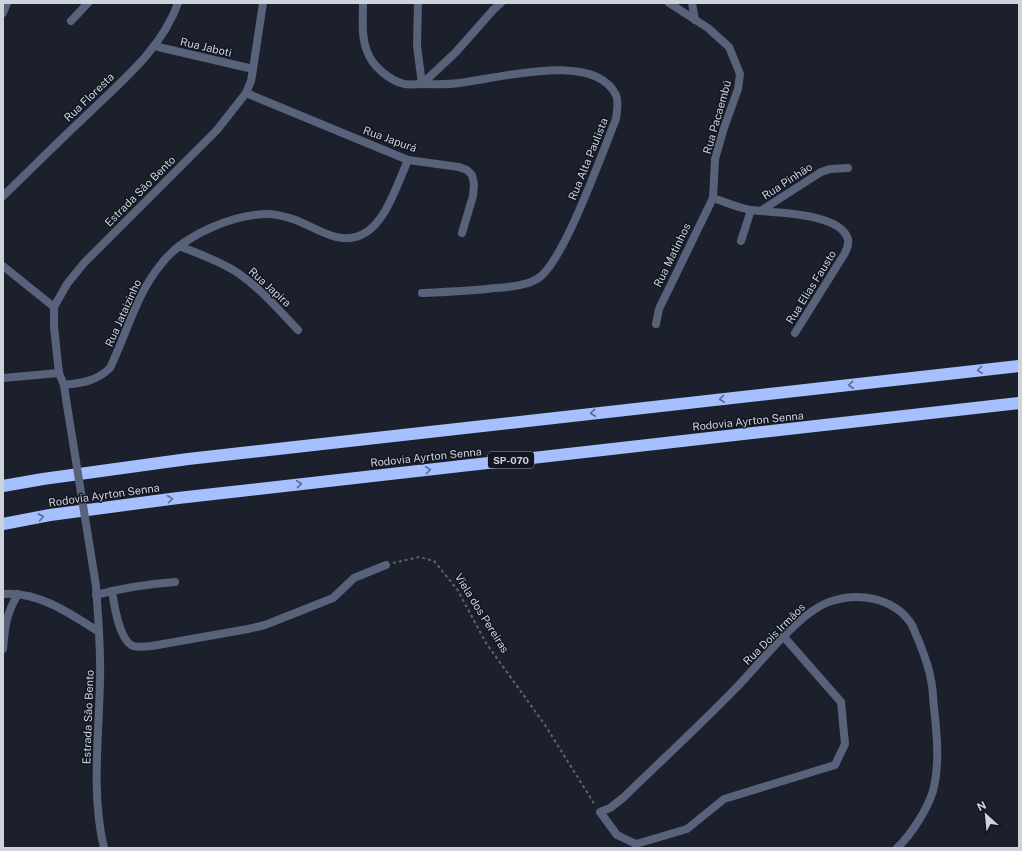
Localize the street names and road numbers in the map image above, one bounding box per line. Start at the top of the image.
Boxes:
street label: Rua Jaboti [179,35,233,59]
street label: Rua Floresta [62,70,116,124]
street label: Rua Pacaembú [701,79,733,155]
street label: Rua Alta Paulista [566,116,610,202]
street label: Rua Japurá [362,124,418,154]
street label: Estrada São Bento [102,153,178,229]
street label: Rua Pinhão [760,160,814,202]
street label: Rua Matinhos [651,221,693,289]
street label: Rua Elias Fausto [784,248,838,326]
street label: Rua Japira [247,265,293,309]
street label: Rua Jataizinho [103,277,143,349]
street label: Rodovia Ayrton Senna [692,409,804,433]
street label: Rodovia Ayrton Senna [370,445,482,469]
road number: SP-070 [488,452,534,468]
street label: Rodovia Ayrton Senna [48,481,160,509]
street label: Viela dos Pereiras [453,571,511,655]
street label: Rua Dois Irmãos [741,600,808,667]
street label: Estrada São Bento [80,670,96,764]

